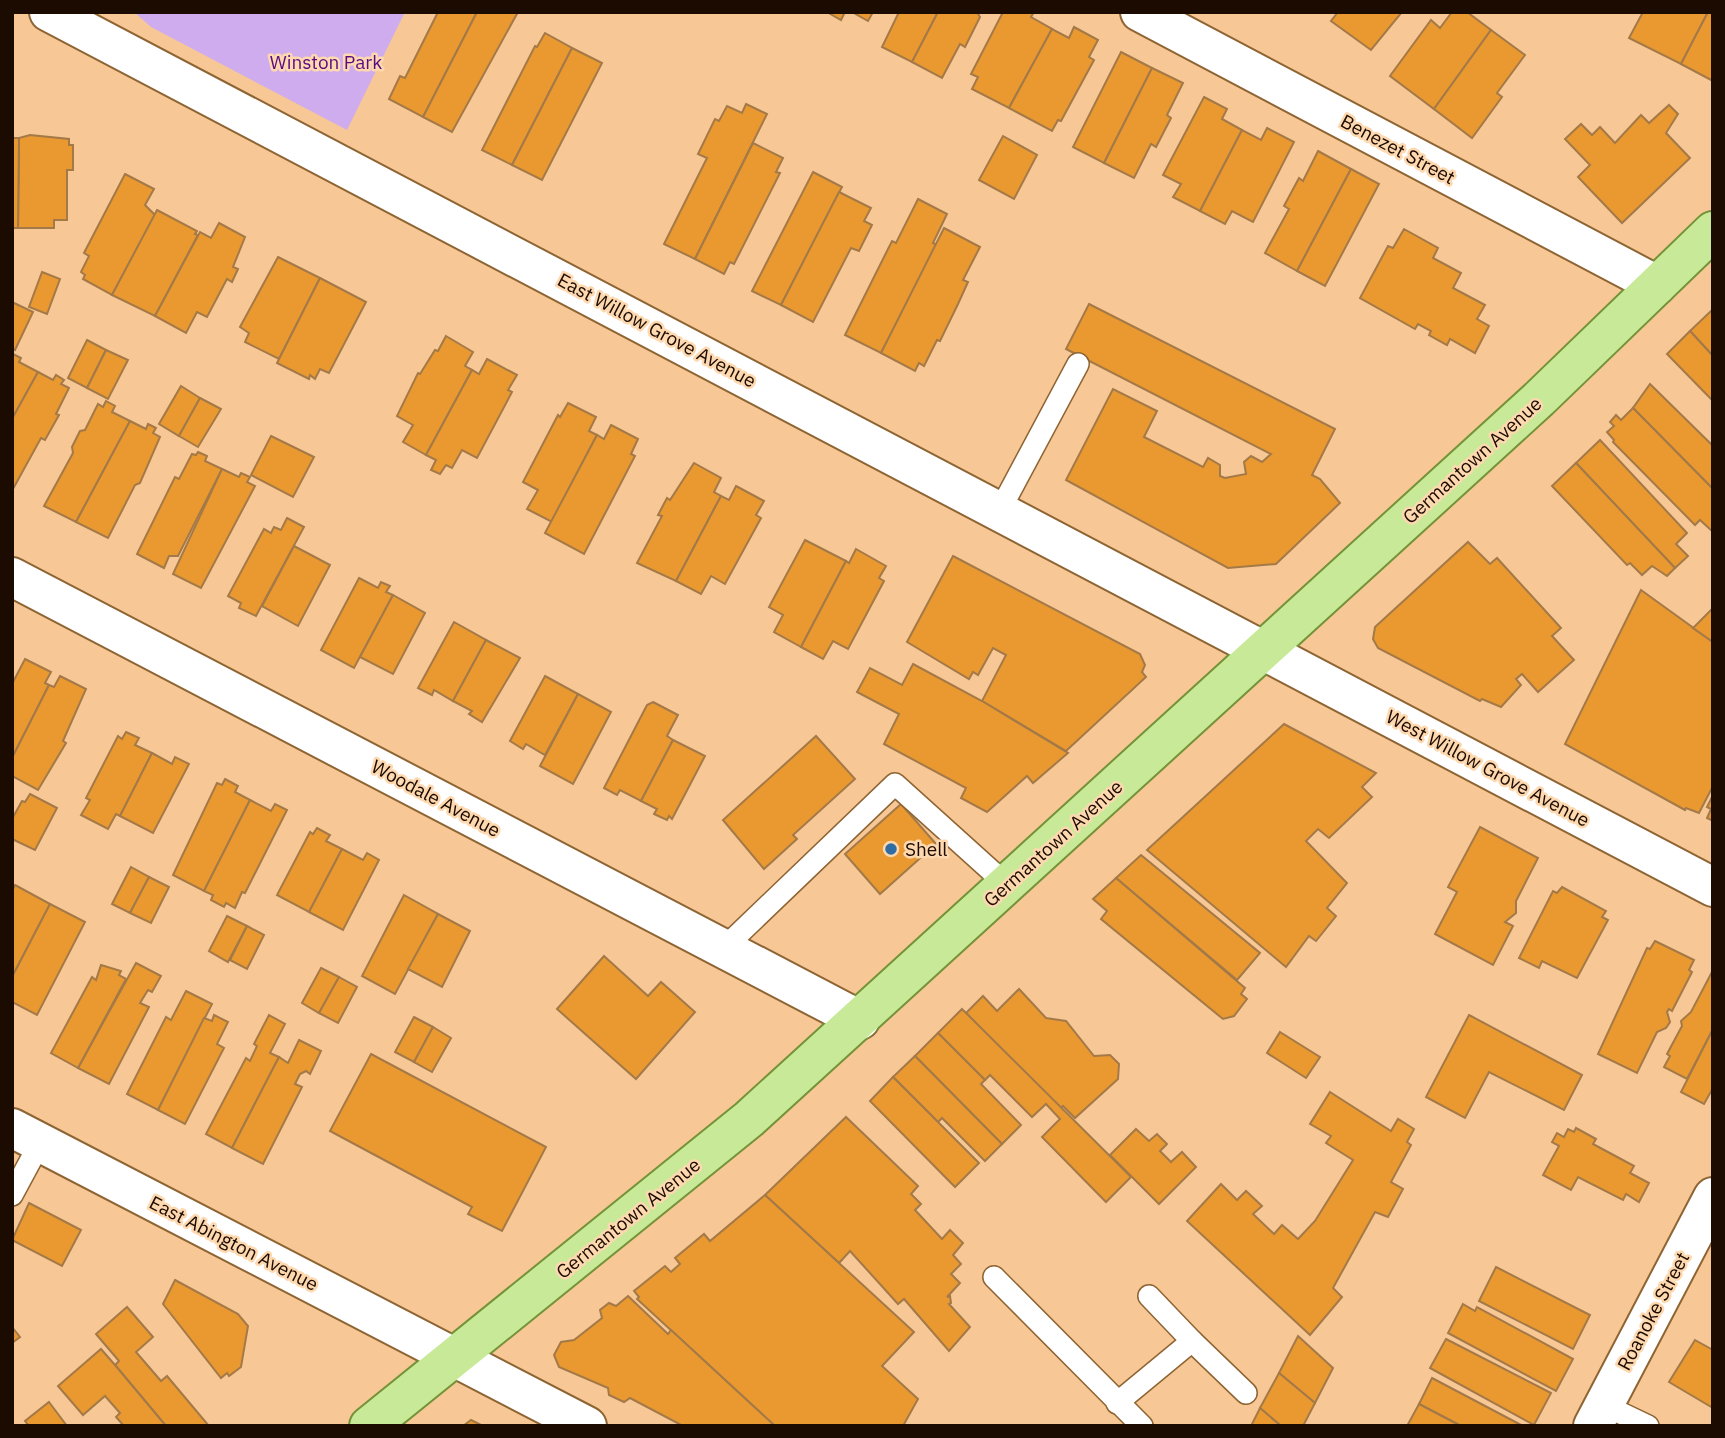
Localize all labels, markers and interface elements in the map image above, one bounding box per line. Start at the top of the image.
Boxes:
park label: Winston Park [270,50,382,74]
street label: Benezet Street [1337,109,1459,189]
street label: East Willow Grove Avenue [554,267,760,393]
street label: Germantown Avenue [1398,391,1546,529]
street label: West Willow Grove Avenue [1382,704,1594,832]
street label: Woodale Avenue [367,754,505,842]
street label: Germantown Avenue [979,774,1127,912]
place label: Shell [905,837,948,861]
marker: Shell [883,841,899,857]
street label: Germantown Avenue [551,1152,705,1284]
street label: East Abington Avenue [146,1190,322,1296]
street label: Roanoke Street [1612,1248,1694,1374]

